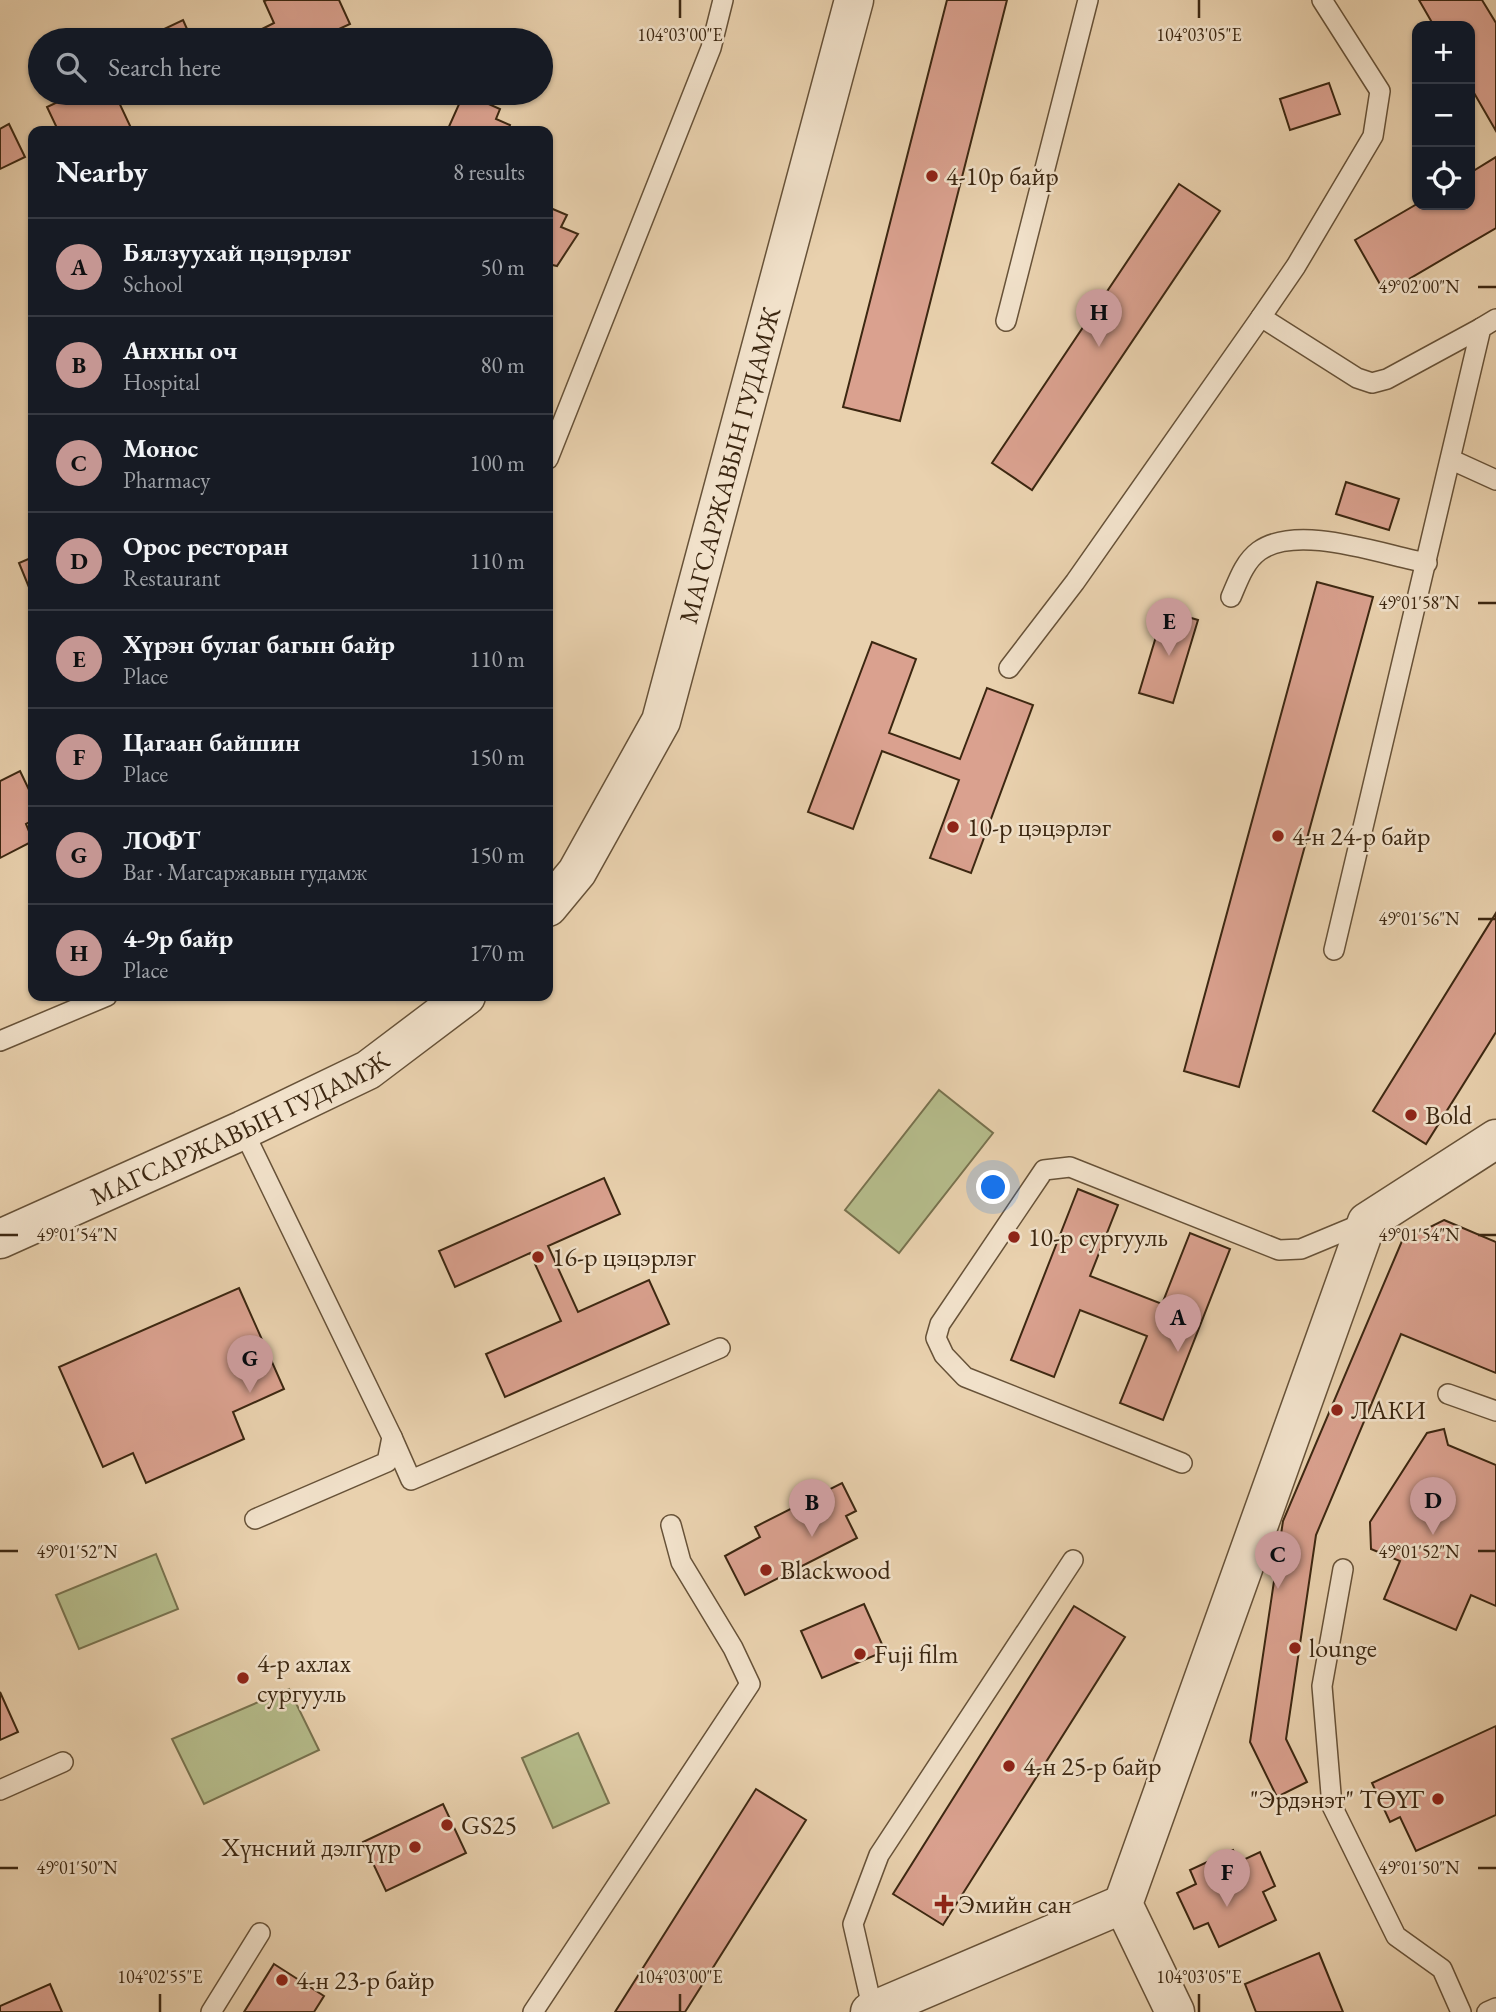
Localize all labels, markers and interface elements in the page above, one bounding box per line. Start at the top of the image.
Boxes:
map controls [1412,21,1475,210]
button: + [1412,21,1475,84]
text: 104°03'00"E [637,23,723,46]
text: 104°03'05"E [1156,23,1242,46]
search box [28,28,553,105]
icon: search [52,48,90,86]
text: Search here [108,50,221,84]
button: − [1412,84,1475,147]
button: locate [1412,147,1475,210]
text: Nearby [56,152,148,191]
text: 8 results [453,157,525,187]
place label: 4-10р байр [946,159,1059,193]
marker: 4-10р байр [924,168,940,184]
text: Бялзуухай цэцэрлэг [123,235,351,269]
text: A [71,252,87,282]
text: 50 m [480,252,525,282]
text: School [123,269,183,299]
text: 49°02'00"N [1379,275,1460,298]
pin: H [1076,289,1122,347]
street label: МАГСАРЖАВЫН ГУДАМЖ [671,303,788,627]
text: Анхны оч [123,333,238,367]
text: B [72,350,86,380]
text: 80 m [480,350,525,380]
text: Hospital [123,367,200,397]
text: Монос [123,431,198,465]
text: C [71,448,87,478]
text: 100 m [469,448,525,478]
text: Pharmacy [123,465,210,495]
text: Орос ресторан [123,529,288,563]
text: D [70,546,88,576]
text: 110 m [469,546,525,576]
text: Restaurant [123,563,221,593]
text: 49°01'58"N [1379,591,1460,614]
pin: E [1146,598,1192,656]
text: Хүрэн булаг багын байр [123,627,395,661]
text: E [72,644,86,674]
text: 110 m [469,644,525,674]
text: Place [123,661,168,691]
text: Цагаан байшин [123,725,300,759]
text: F [73,742,85,772]
text: 150 m [469,742,525,772]
text: Place [123,759,168,789]
place label: 10-р цэцэрлэг [967,810,1111,844]
marker: 10-р цэцэрлэг [945,819,961,835]
place label: 4-н 24-р байр [1292,819,1431,853]
text: ЛОФТ [123,823,200,857]
marker: 4-н 24-р байр [1270,828,1286,844]
text: G [71,840,87,870]
text: 150 m [469,840,525,870]
text: Bar · Магсаржавын гудамж [123,857,367,887]
text: 49°01'56"N [1379,907,1460,930]
text: 4-9р байр [123,921,233,955]
text: H [70,938,88,968]
text: 170 m [469,938,525,968]
text: Place [123,955,168,985]
street label: МАГСАРЖАВЫН ГУДАМЖ [85,1043,396,1213]
place label: Bold [1425,1098,1473,1132]
marker: Bold [1403,1107,1419,1123]
your location [976,1170,1010,1204]
place label: 10-р сургууль [1028,1220,1168,1254]
text: 49°01'54"N [37,1223,118,1246]
text: 49°01'54"N [1379,1223,1460,1246]
marker: 10-р сургууль [1006,1229,1022,1245]
place label: 16-р цэцэрлэг [552,1240,696,1274]
marker: 16-р цэцэрлэг [530,1249,546,1265]
pin: A [1155,1294,1201,1352]
pin: G [227,1335,273,1393]
place label: ЛАКИ [1351,1393,1426,1427]
marker: ЛАКИ [1329,1402,1345,1418]
pin: D [1410,1477,1456,1535]
pin: B [789,1479,835,1537]
pin: C [1255,1531,1301,1589]
text: 49°01'52"N [37,1540,118,1563]
text: 49°01'52"N [1379,1540,1460,1563]
place label: Blackwood [780,1553,892,1587]
marker: Blackwood [758,1562,774,1578]
place label: lounge [1309,1631,1377,1665]
place label: Fuji film [874,1637,958,1671]
marker: lounge [1287,1640,1303,1656]
place label: 4-р ахлах сургууль [257,1646,352,1710]
marker: Fuji film [852,1646,868,1662]
marker: 4-р ахлах сургууль [235,1670,251,1686]
place label: 4-н 25-р байр [1023,1749,1162,1783]
marker: 4-н 25-р байр [1001,1758,1017,1774]
place label: "Эрдэнэт" ТӨҮГ [1250,1782,1425,1816]
marker: "Эрдэнэт" ТӨҮГ [1430,1791,1446,1807]
place label: GS25 [461,1808,517,1842]
marker: GS25 [439,1817,455,1833]
place label: Хүнсний дэлгүүр [221,1830,401,1864]
marker: Хүнсний дэлгүүр [407,1839,423,1855]
pin: F [1204,1849,1250,1907]
text: 49°01'50"N [37,1856,118,1879]
text: 49°01'50"N [1379,1856,1460,1879]
place label: Эмийн сан [958,1887,1072,1921]
marker: Эмийн сан [936,1896,952,1912]
place label: 4-н 23-р байр [296,1963,435,1997]
text: 104°02'55"E [117,1965,203,1988]
text: 104°03'00"E [637,1965,723,1988]
text: 104°03'05"E [1156,1965,1242,1988]
marker: 4-н 23-р байр [274,1972,290,1988]

